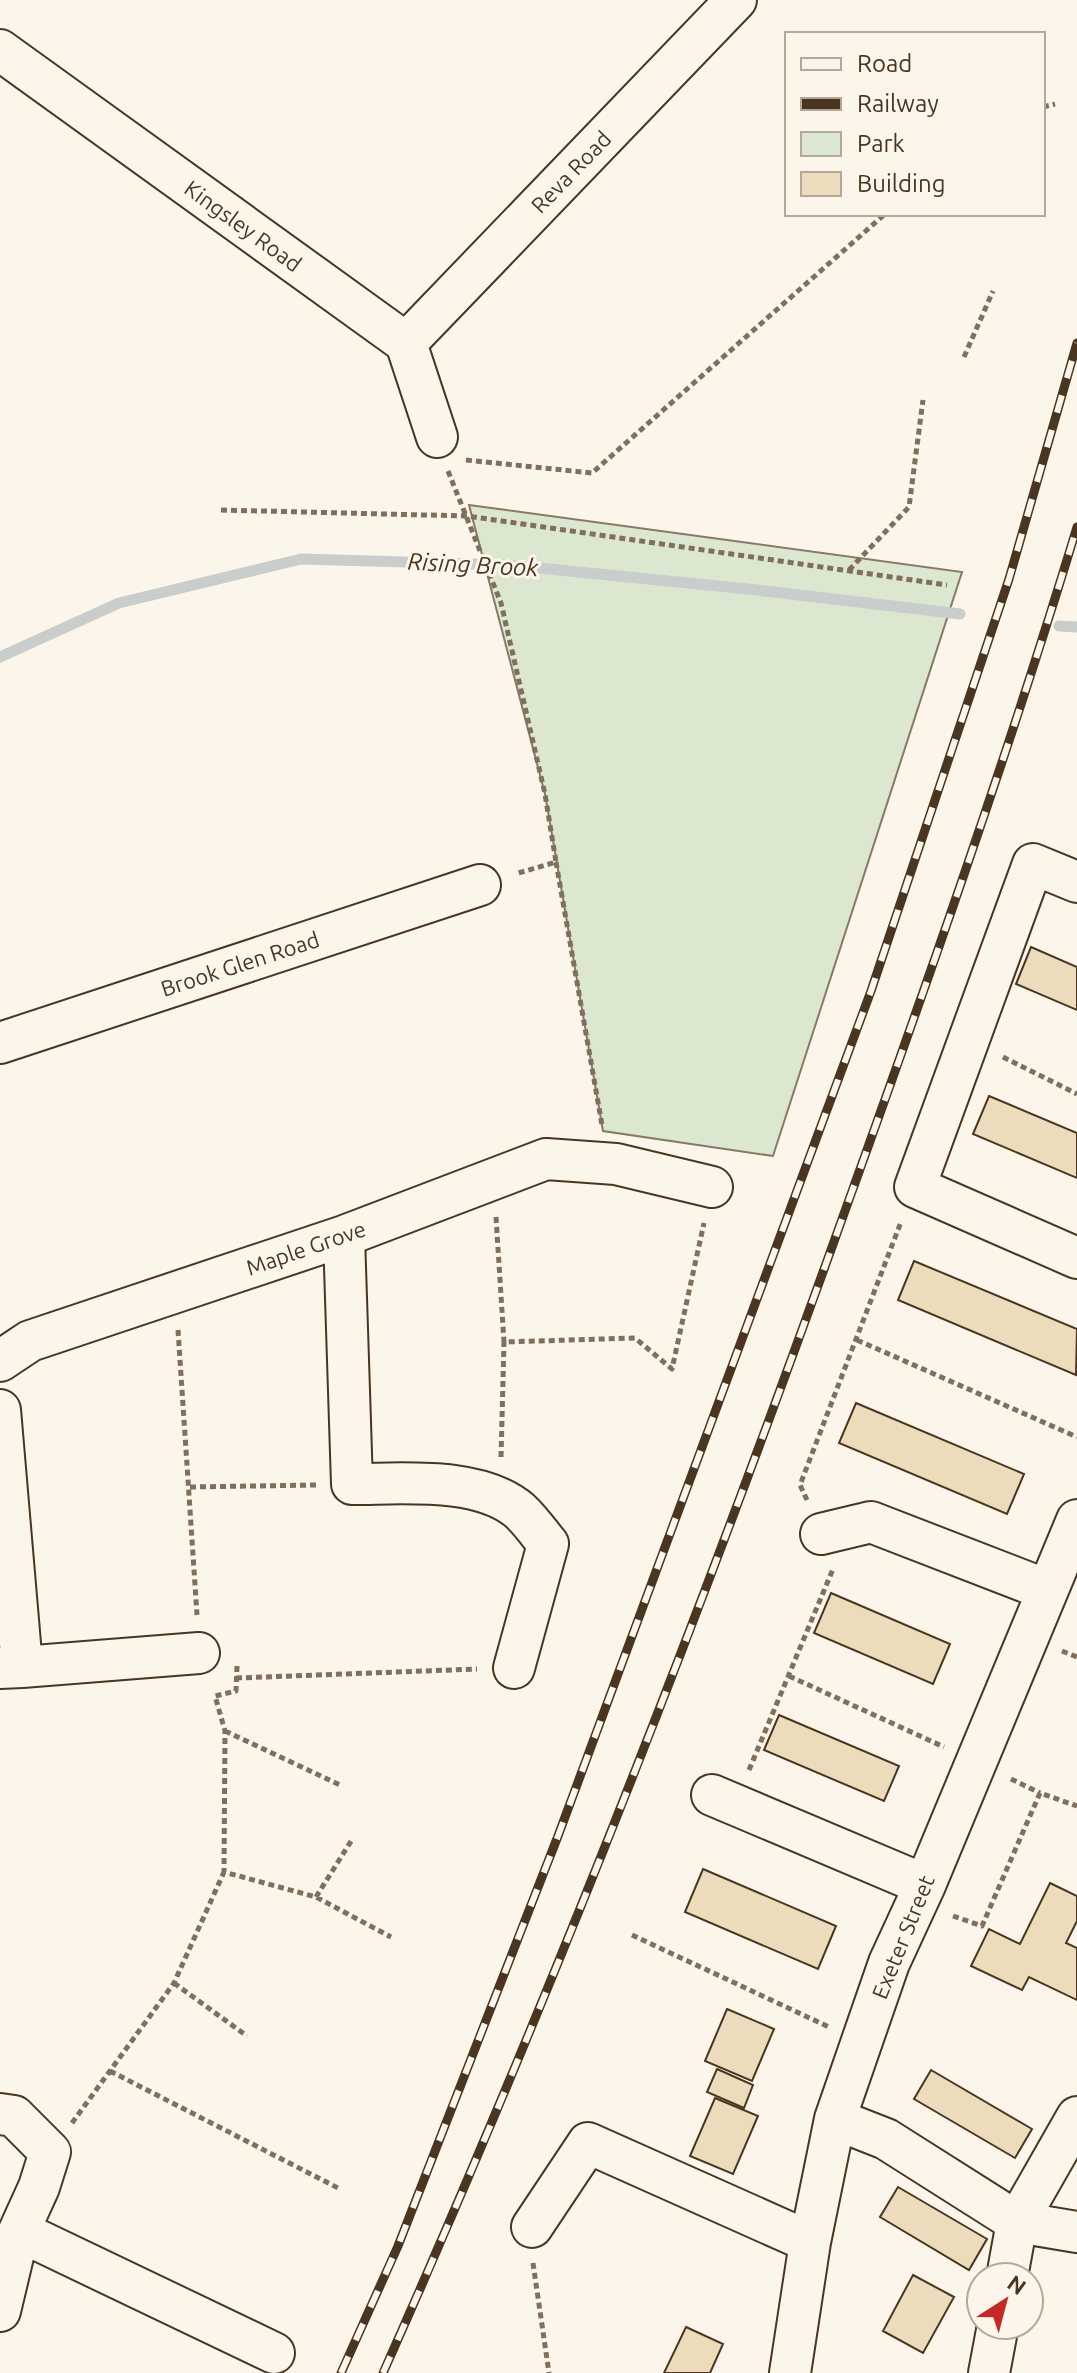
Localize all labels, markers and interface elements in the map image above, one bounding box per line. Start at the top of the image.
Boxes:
legend [785,32,1045,216]
text: Road [857,50,912,77]
text: Railway [857,90,939,117]
street label: Reva Road [526,126,616,218]
text: Park [857,130,905,157]
text: Building [857,170,945,197]
street label: Kingsley Road [180,175,307,276]
water label: Rising Brook [407,548,540,581]
street label: Brook Glen Road [158,926,322,1001]
street label: Maple Grove [243,1215,369,1280]
street label: Exeter Street [866,1871,939,2002]
north arrow [965,2261,1045,2341]
text: N [1003,2269,1031,2299]

